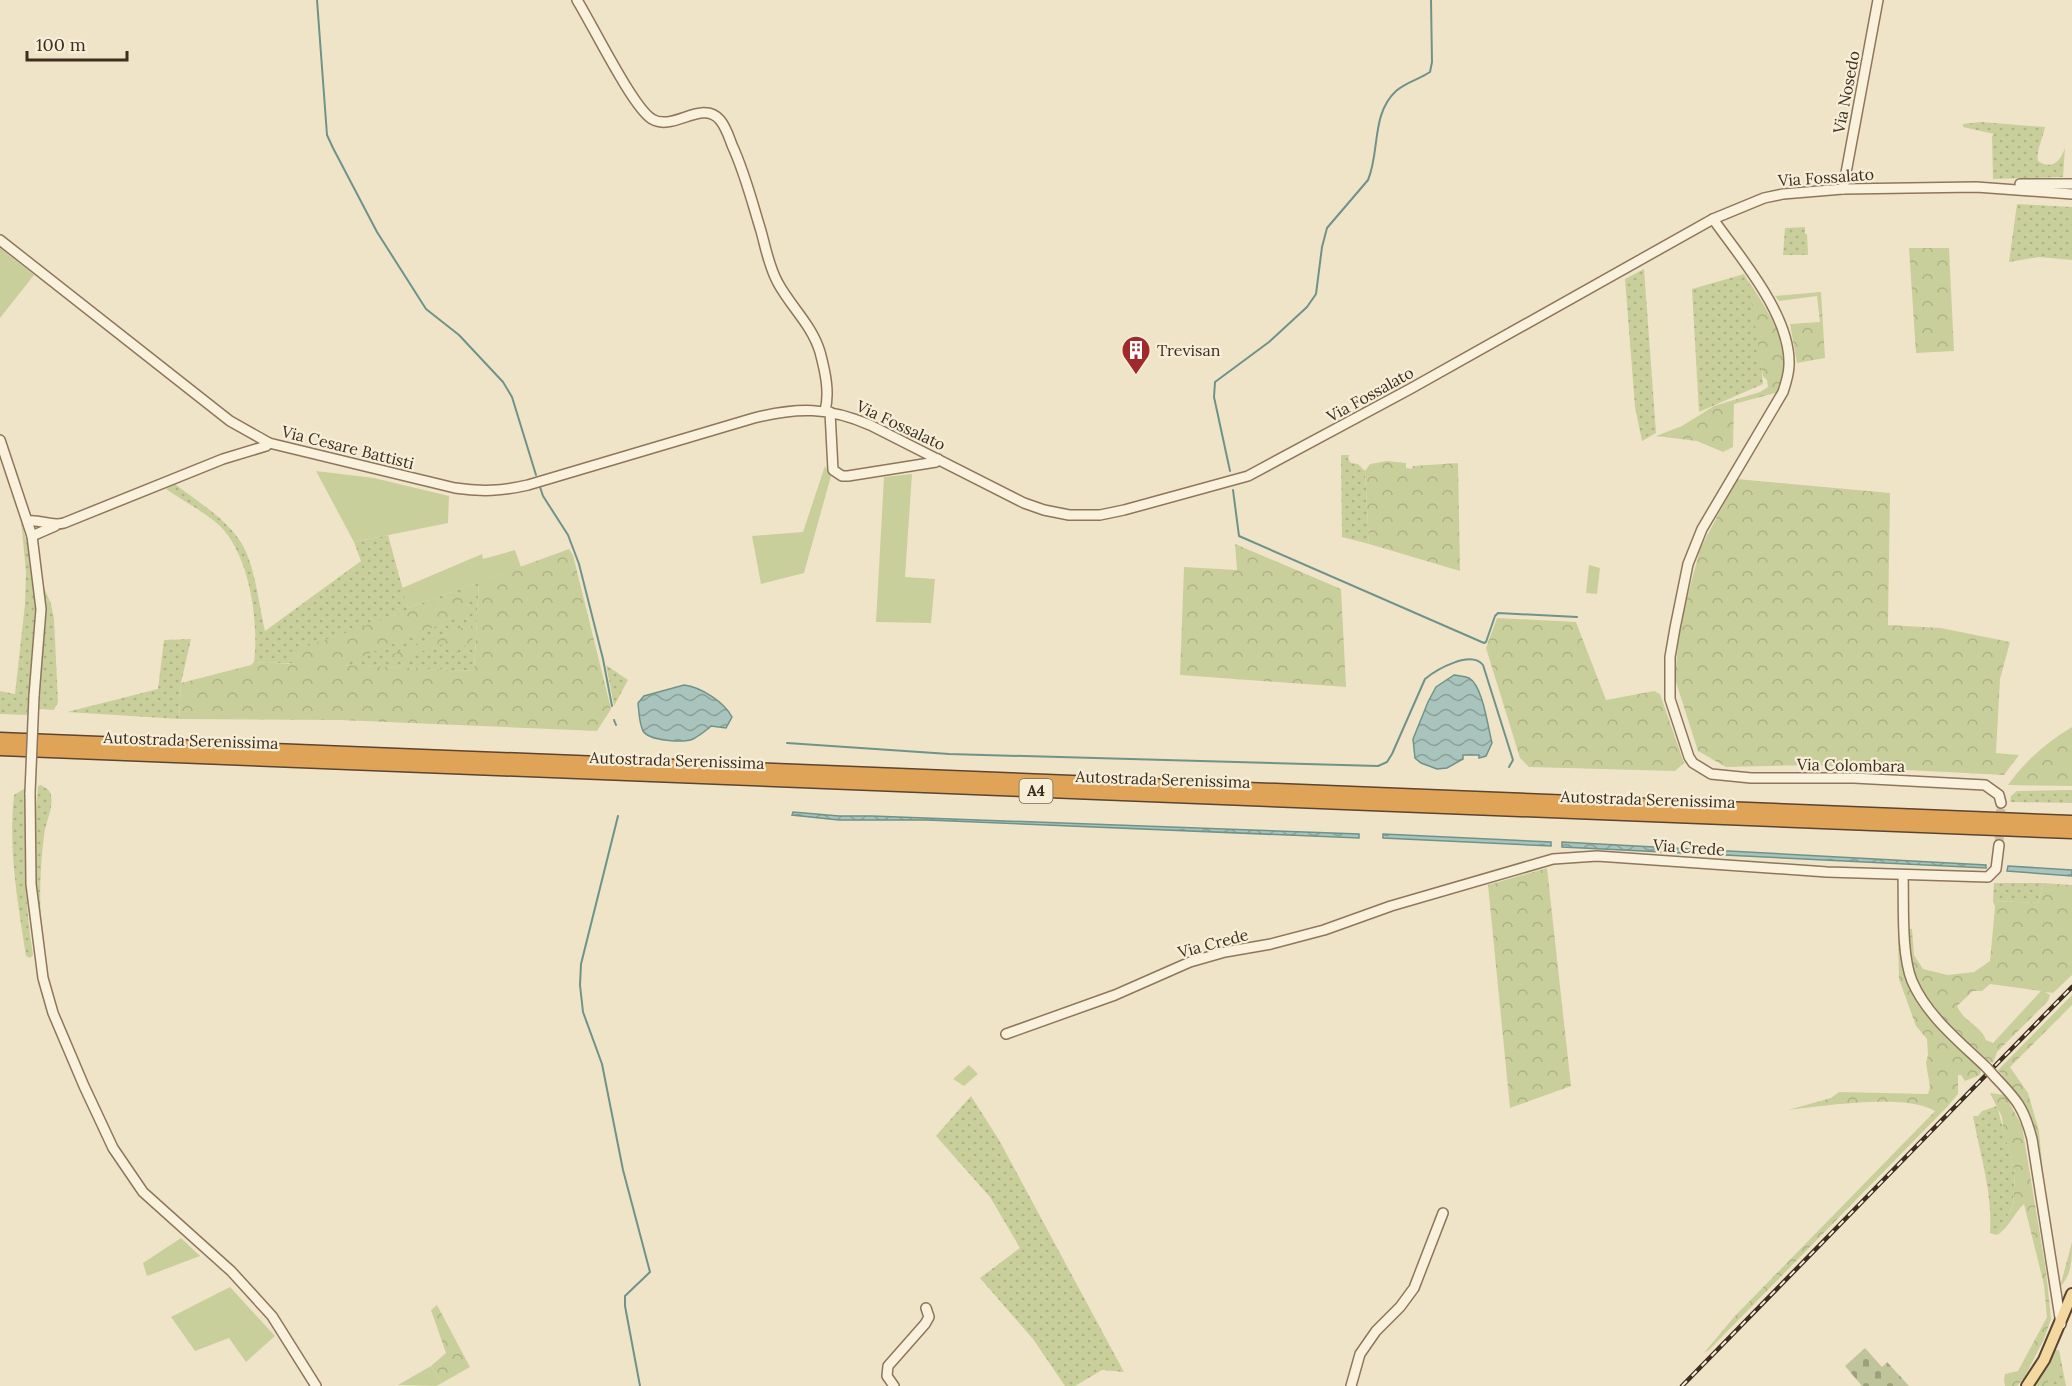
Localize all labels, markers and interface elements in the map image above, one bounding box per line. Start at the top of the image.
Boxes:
scale bar [27,24,128,62]
text: 100 m [36,33,86,56]
street label: Via Nosedo [1828,49,1864,136]
street label: Via Fossalato [1776,164,1875,190]
building icon: Trevisan [1120,334,1152,376]
place label: Trevisan [1157,340,1221,360]
street label: Via Fossalato [1322,362,1417,427]
street label: Via Fossalato [852,395,949,454]
street label: Via Cesare Battisti [279,421,416,473]
street label: Autostrada Serenissima [102,727,279,753]
street label: Autostrada Serenissima [588,747,765,773]
street label: Via Colombara [1796,754,1905,776]
street label: Autostrada Serenissima [1074,766,1251,792]
road number: A4 [1020,779,1052,803]
street label: Autostrada Serenissima [1559,786,1736,812]
street label: Via Crede [1651,834,1726,860]
street label: Via Crede [1175,924,1251,962]

